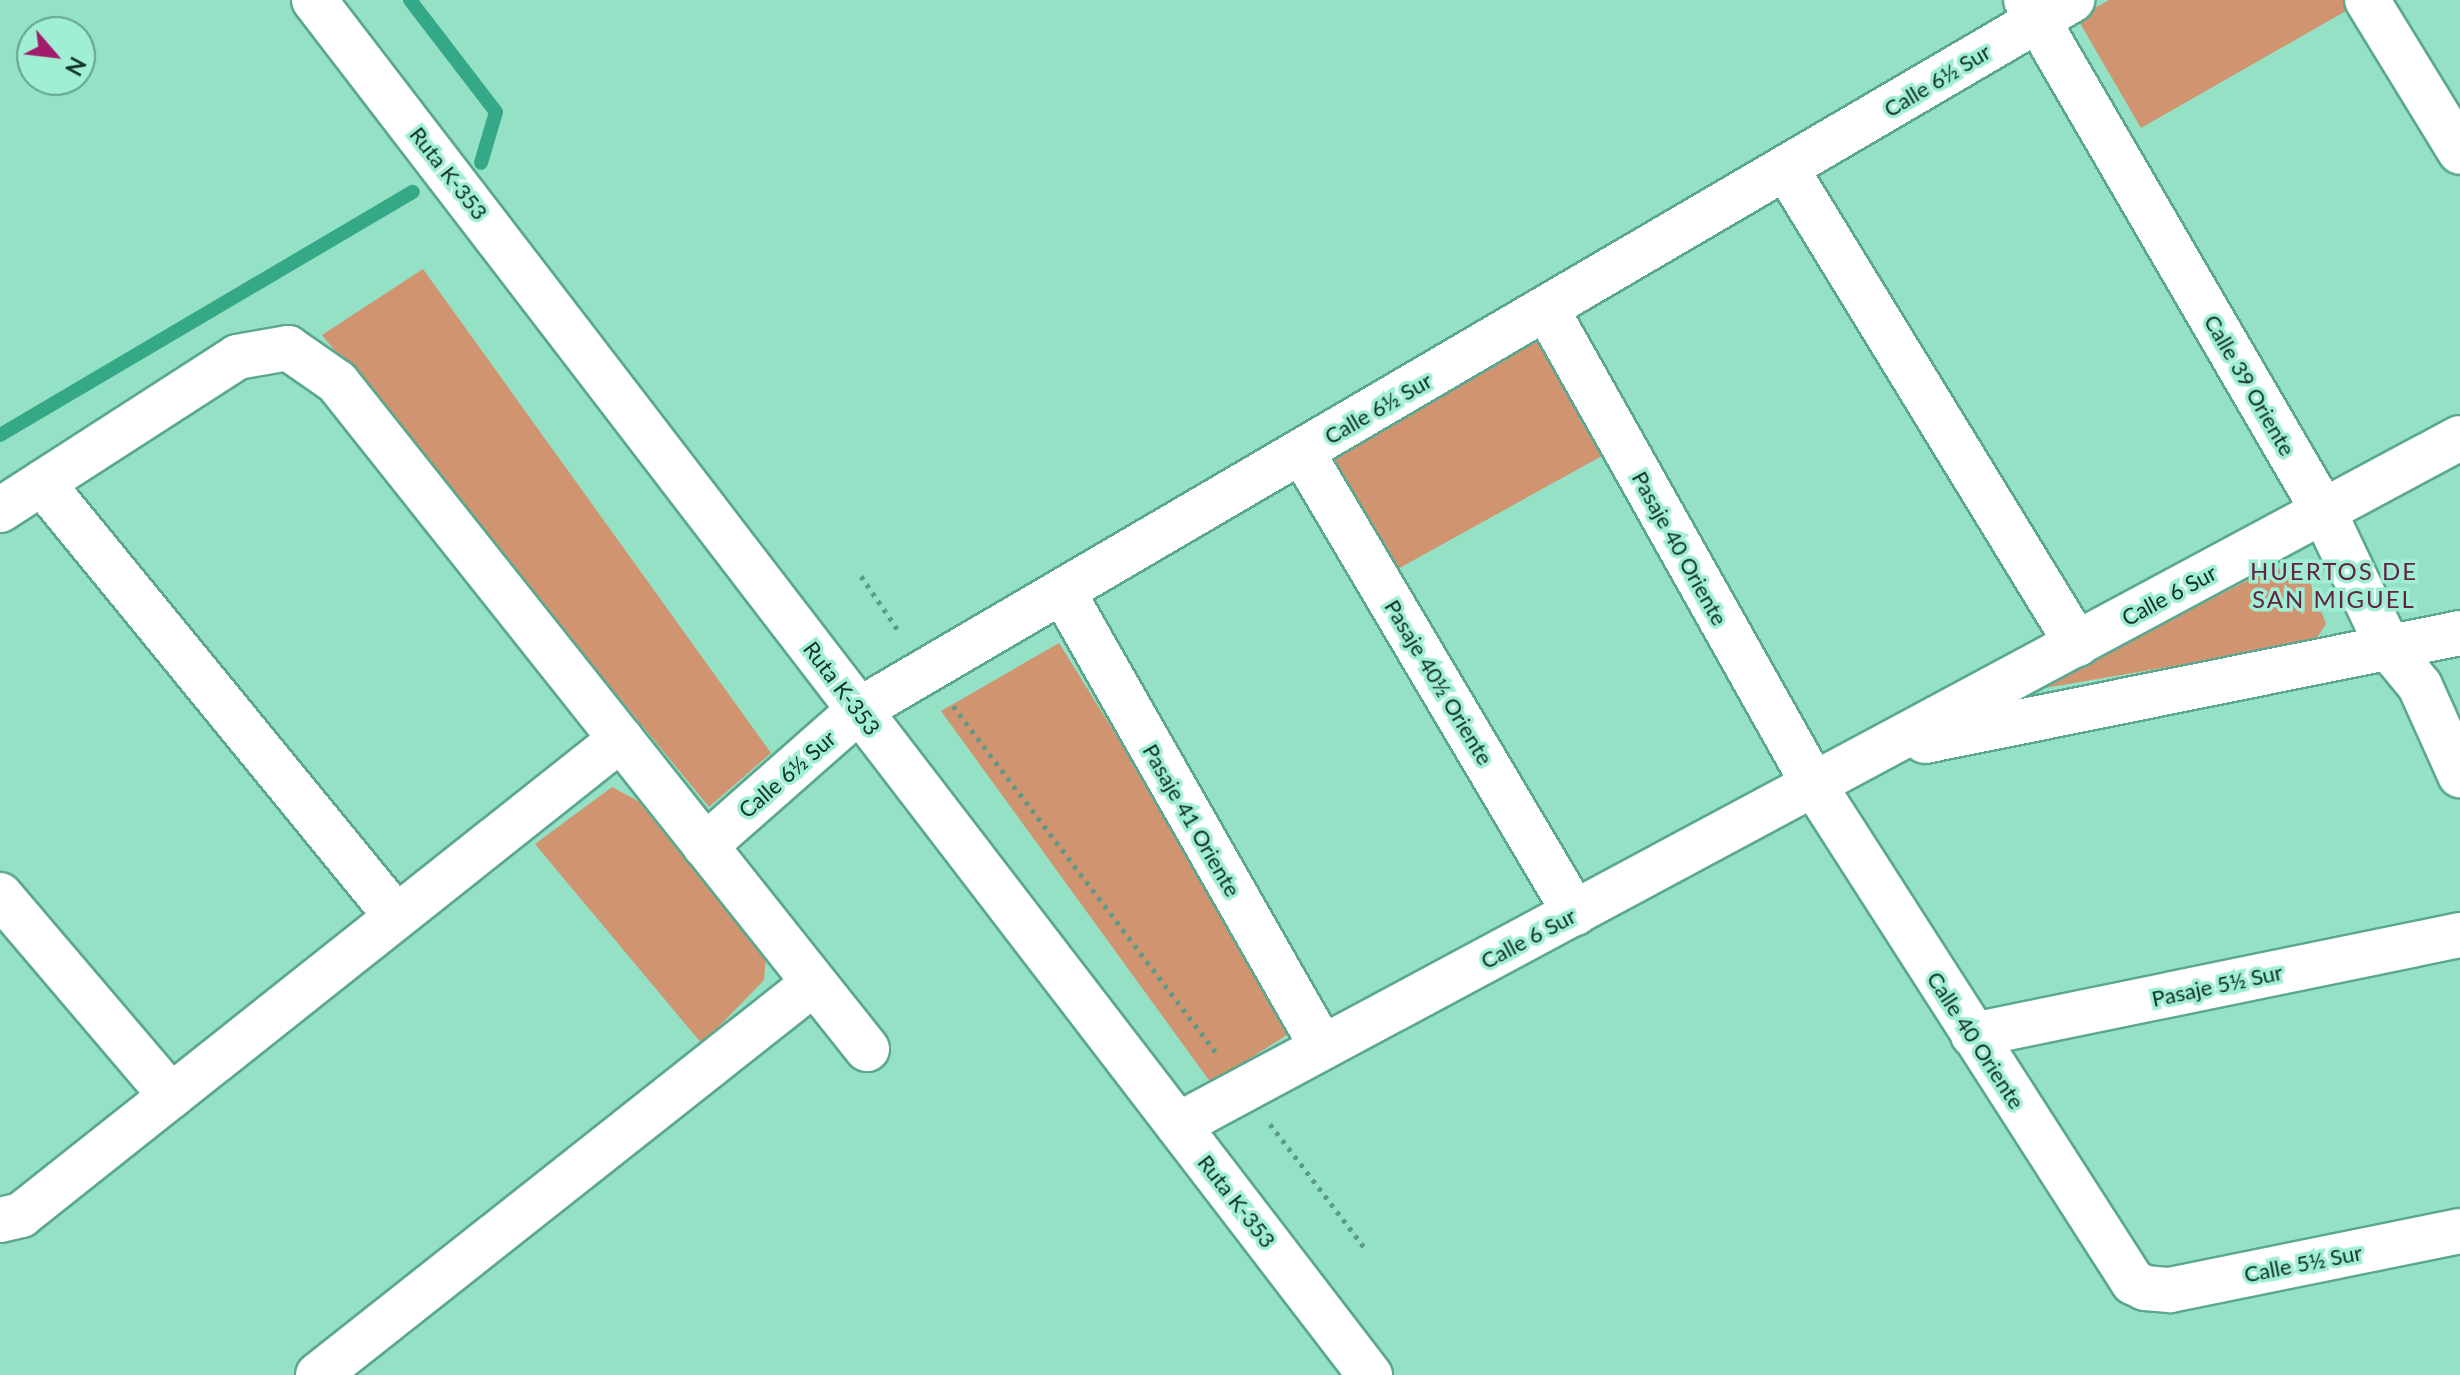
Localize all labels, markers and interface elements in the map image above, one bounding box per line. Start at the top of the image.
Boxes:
north arrow [16,16,96,96]
street label: Calle 6½ Sur [1879,38,1995,122]
text: N [60,53,92,80]
street label: Ruta K-353 [405,121,493,225]
street label: Calle 39 Oriente [2199,310,2301,460]
street label: Calle 6½ Sur [1320,367,1436,449]
street label: Pasaje 40 Oriente [1627,466,1733,630]
district label: HUERTOS DE SAN MIGUEL [2250,557,2418,613]
street label: Calle 6 Sur [2117,559,2221,631]
street label: Pasaje 40½ Oriente [1379,595,1499,769]
street label: Ruta K-353 [798,636,886,740]
street label: Calle 6½ Sur [733,725,841,823]
street label: Pasaje 41 Oriente [1138,739,1246,901]
street label: Calle 6 Sur [1476,902,1580,974]
street label: Pasaje 5½ Sur [2149,958,2285,1012]
street label: Calle 40 Oriente [1922,966,2030,1114]
street label: Ruta K-353 [1193,1149,1281,1253]
street label: Calle 5½ Sur [2242,1239,2364,1287]

